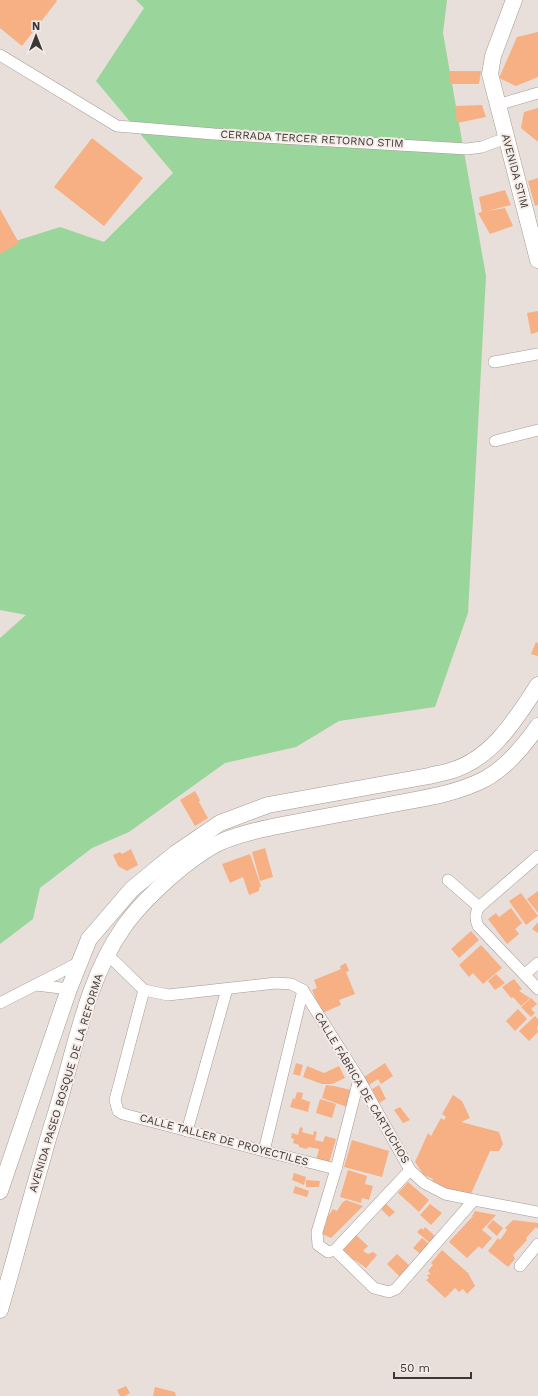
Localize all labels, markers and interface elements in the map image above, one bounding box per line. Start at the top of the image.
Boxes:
north arrow [16,16,56,56]
text: N [32,20,40,33]
street label: CERRADA TERCER RETORNO STIM [220,128,404,150]
street label: AVENIDA STIM [499,132,531,210]
street label: AVENIDA PASEO BOSQUE DE LA REFORMA [26,972,106,1194]
street label: CALLE FÁBRICA DE CARTUCHOS [312,1010,413,1166]
street label: CALLE TALLER DE PROYECTILES [138,1111,310,1169]
scale bar [394,1354,471,1380]
text: 50 m [400,1361,430,1375]

